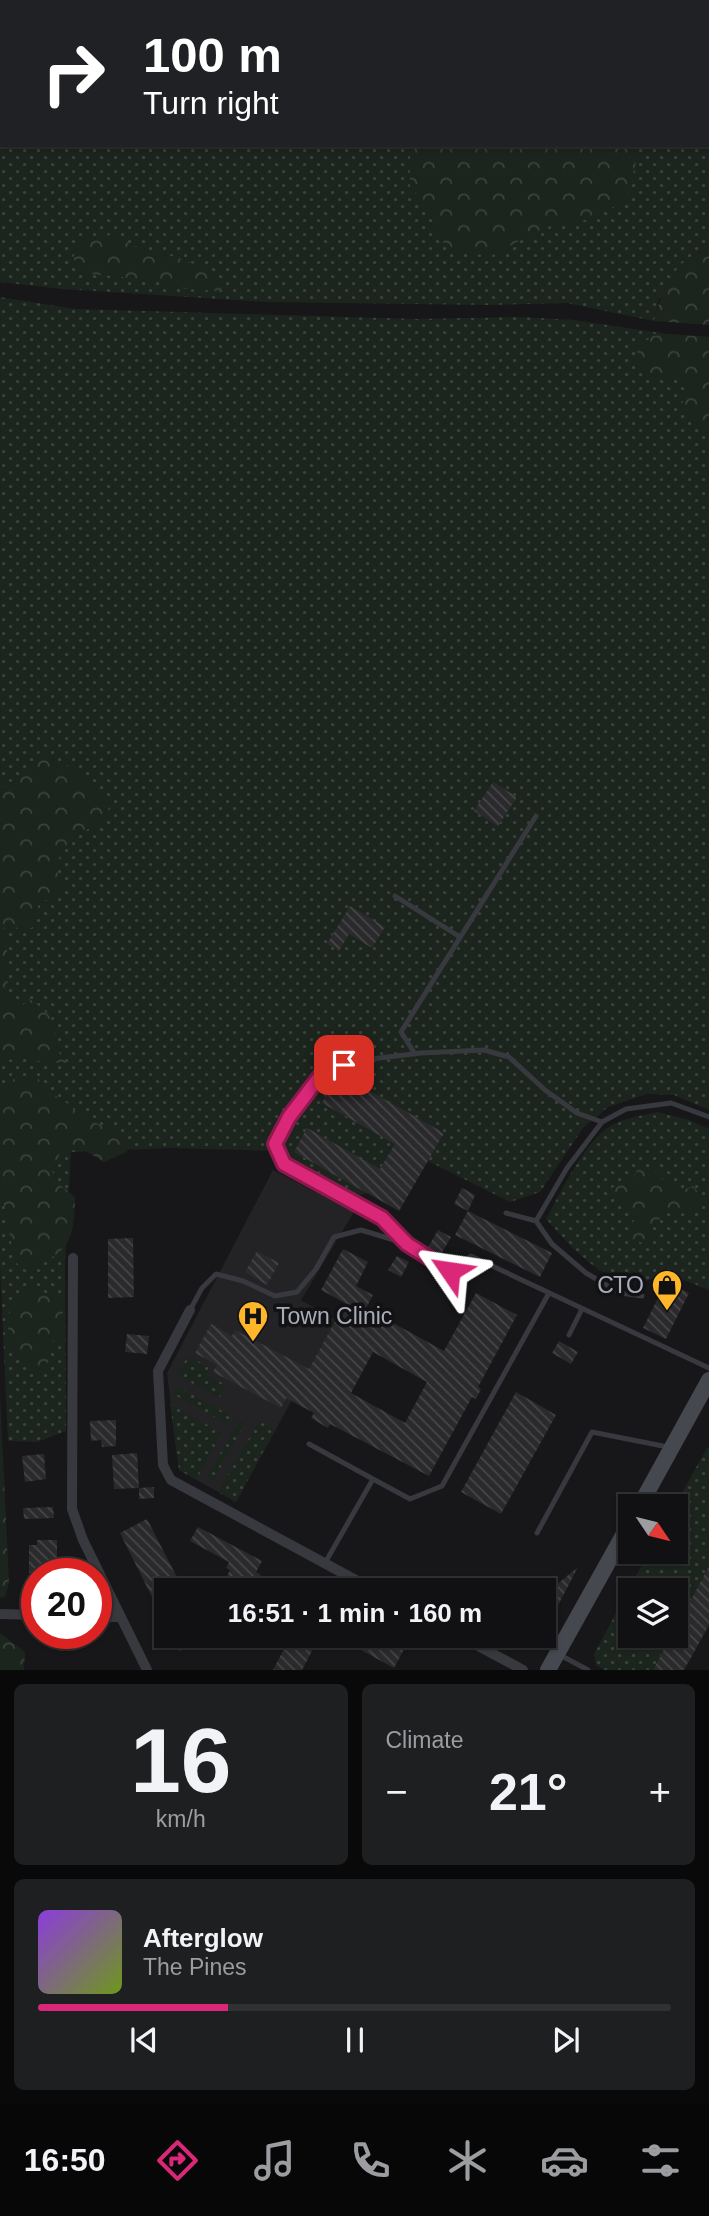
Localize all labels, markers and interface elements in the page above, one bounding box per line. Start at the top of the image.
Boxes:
icon: right [28,28,119,119]
text: 100 m [143,28,282,82]
text: Turn right [143,85,279,121]
pin [314,1035,374,1095]
icon: arrive [325,1046,363,1084]
position arrow [413,1234,487,1308]
shop icon: СТО [650,1268,684,1312]
place label: СТО [597,1272,644,1298]
hospital icon: Town Clinic [236,1299,270,1343]
place label: Town Clinic [276,1303,392,1329]
north arrow [618,1494,688,1564]
map controls [618,1494,688,1648]
speed limit sign: 20 [21,1558,112,1649]
button: layers [618,1578,688,1648]
text: 16:51 · 1 min · 160 m [228,1598,482,1628]
text: 16 [130,1710,231,1811]
text: Climate [386,1727,463,1753]
text: 21° [489,1763,568,1821]
text: − [386,1771,408,1813]
text: + [649,1771,671,1813]
text: km/h [156,1806,206,1832]
text: Afterglow [143,1923,263,1953]
text: The Pines [143,1954,247,1980]
icon: previous [125,2021,163,2059]
icon: pause [336,2021,374,2059]
icon: next [547,2021,585,2059]
icon: directions [153,2136,202,2185]
icon: music [250,2136,299,2185]
icon: phone [346,2136,395,2185]
icon: climate [443,2136,492,2185]
icon: car [540,2136,589,2185]
icon: filters [636,2136,685,2185]
text: 16:50 [24,2142,106,2178]

